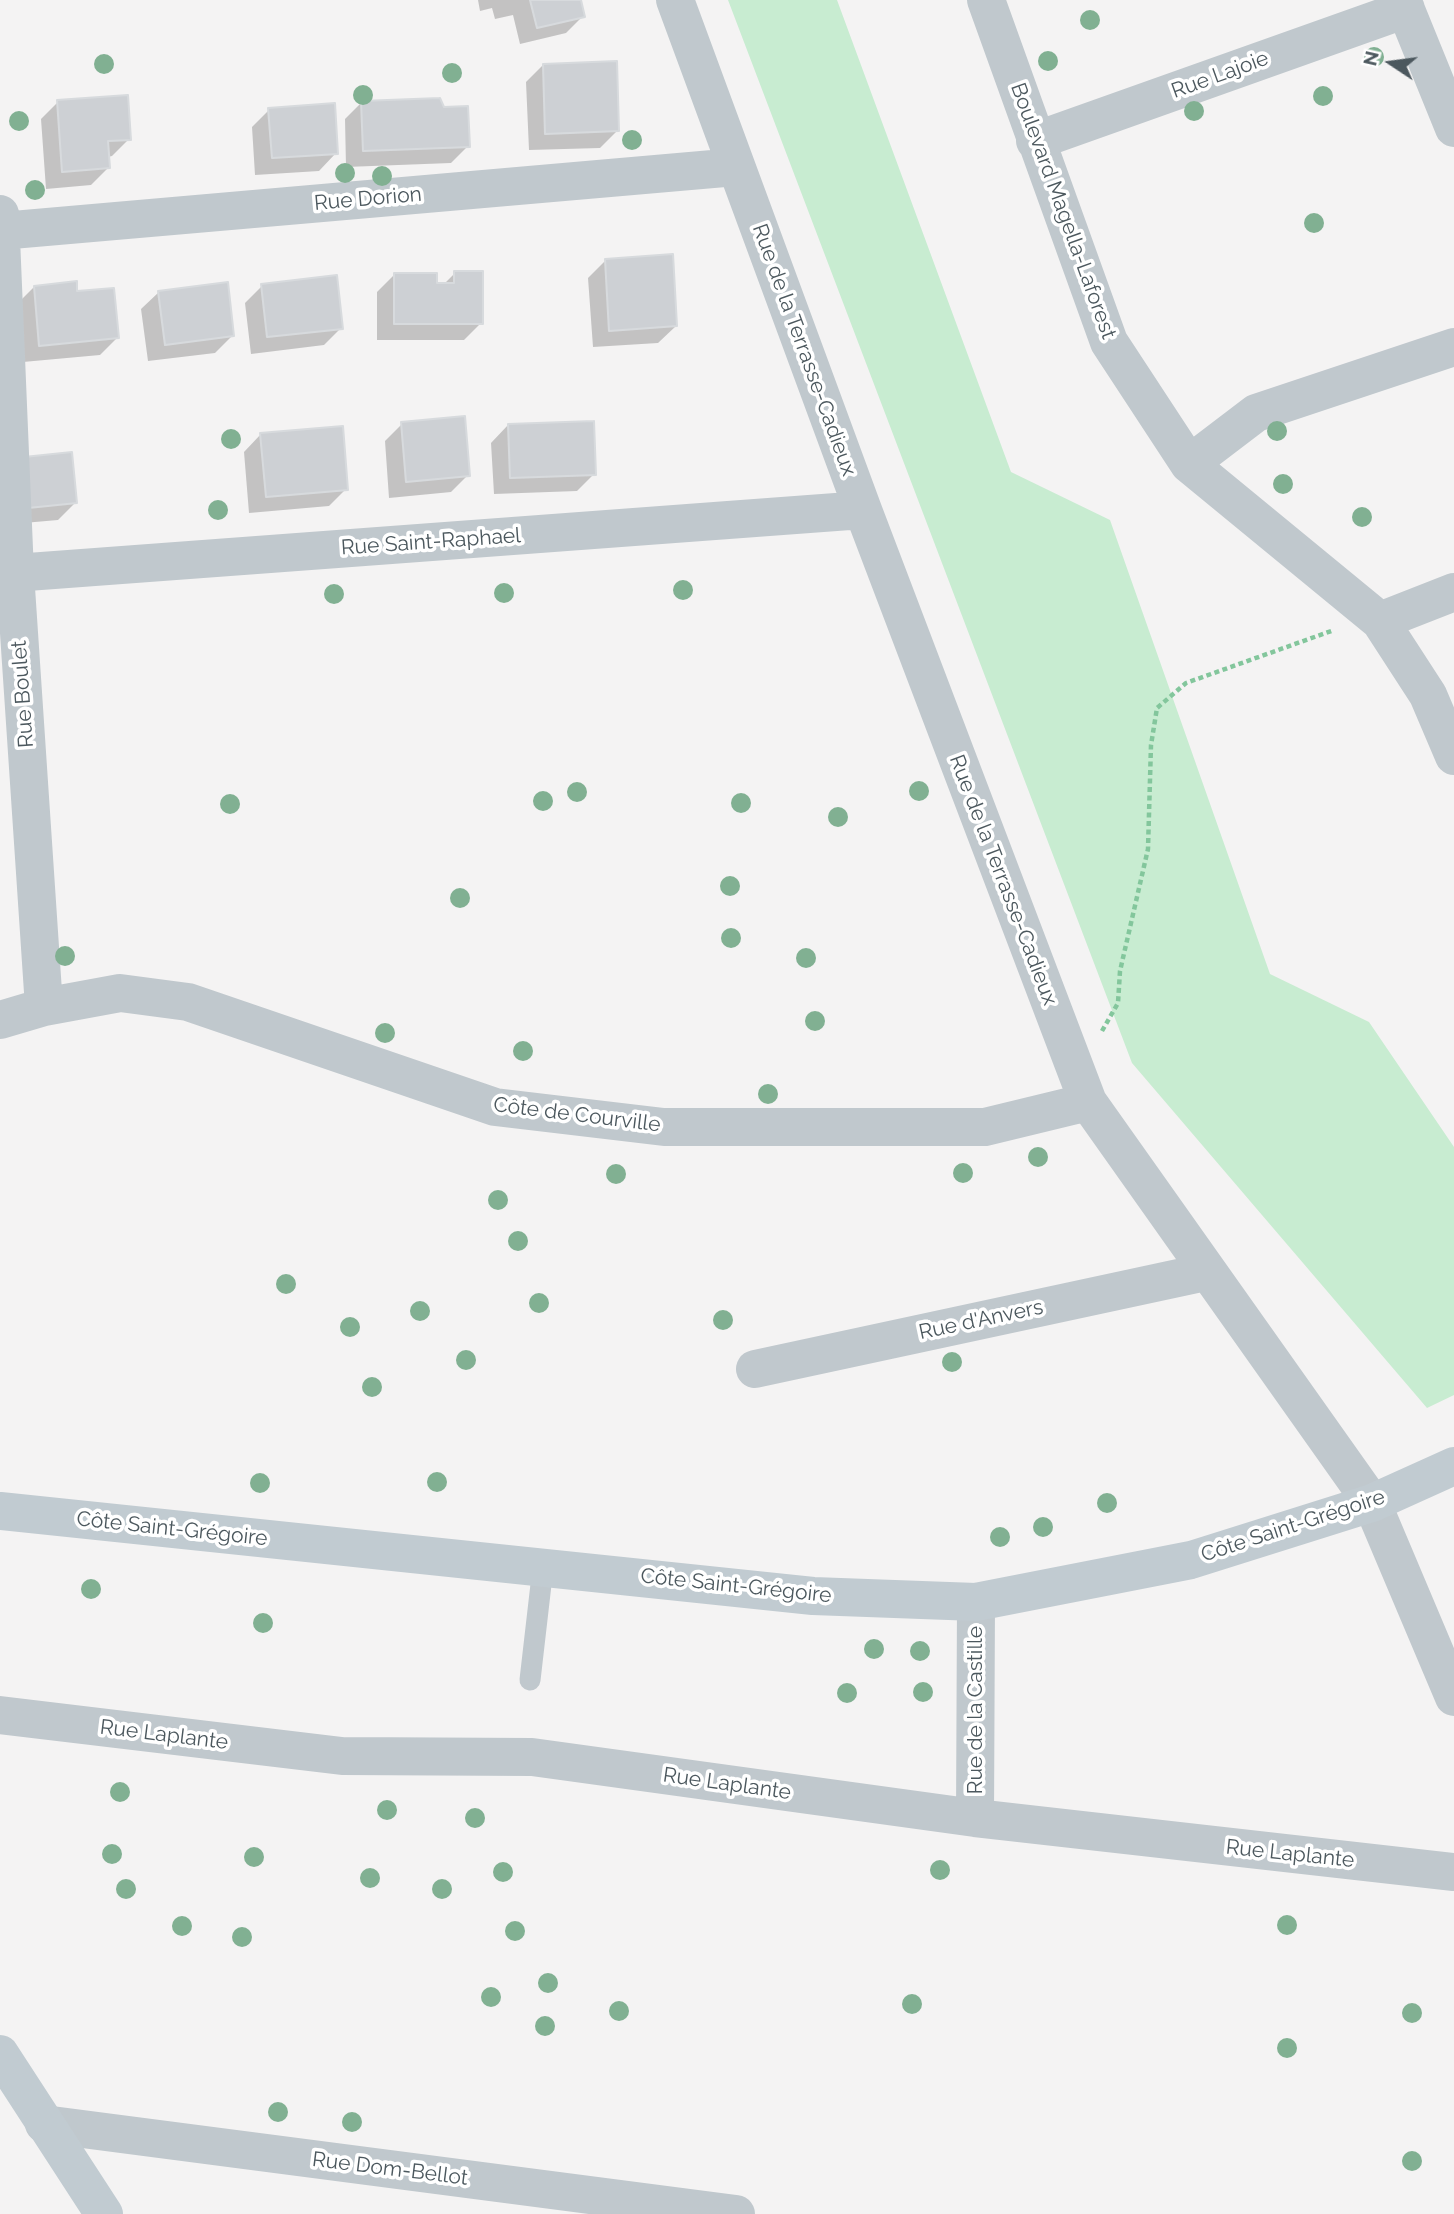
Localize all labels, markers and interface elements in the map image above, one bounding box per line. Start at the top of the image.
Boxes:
north arrow [1356,28,1426,98]
street label: Rue Lajoie [1168,46,1272,104]
text: N [1358,49,1383,68]
street label: Boulevard Magella-Laforest [1005,80,1121,342]
street label: Rue Dorion [313,182,423,216]
street label: Rue de la Terrasse-Cadieux [747,221,861,479]
street label: Rue Saint-Raphael [340,523,522,561]
street label: Rue Boulet [7,639,39,749]
street label: Rue de la Terrasse-Cadieux [944,751,1062,1009]
street label: Côte de Courville [492,1092,662,1138]
street label: Rue d'Anvers [917,1295,1045,1345]
street label: Côte Saint-Grégoire [1198,1484,1388,1568]
street label: Côte Saint-Grégoire [75,1506,269,1552]
street label: Côte Saint-Grégoire [639,1563,833,1609]
street label: Rue de la Castille [963,1626,989,1794]
street label: Rue Laplante [99,1715,229,1755]
street label: Rue Laplante [661,1763,793,1805]
street label: Rue Laplante [1225,1835,1355,1873]
street label: Rue Dom-Bellot [311,2147,469,2191]

